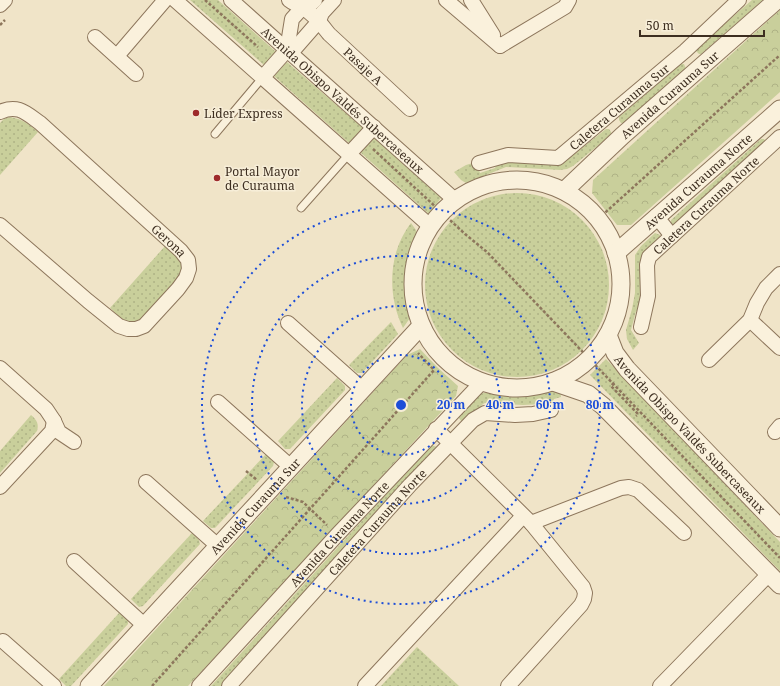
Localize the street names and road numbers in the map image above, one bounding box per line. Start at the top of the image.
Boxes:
street label: Avenida Obispo Valdés Subercaseaux [258,23,428,177]
street label: Pasaje A [340,43,387,89]
street label: Avenida Curauma Sur [617,46,723,142]
street label: Caletera Curauma Sur [565,59,673,154]
street label: Avenida Curauma Norte [640,129,756,233]
street label: Caletera Curauma Norte [649,152,763,258]
street label: Gerona [148,220,191,261]
street label: Avenida Obispo Valdés Subercaseaux [611,351,770,517]
street label: Avenida Curauma Sur [206,454,304,558]
street label: Caletera Curauma Norte [324,465,430,579]
street label: Avenida Curauma Norte [286,477,392,590]

